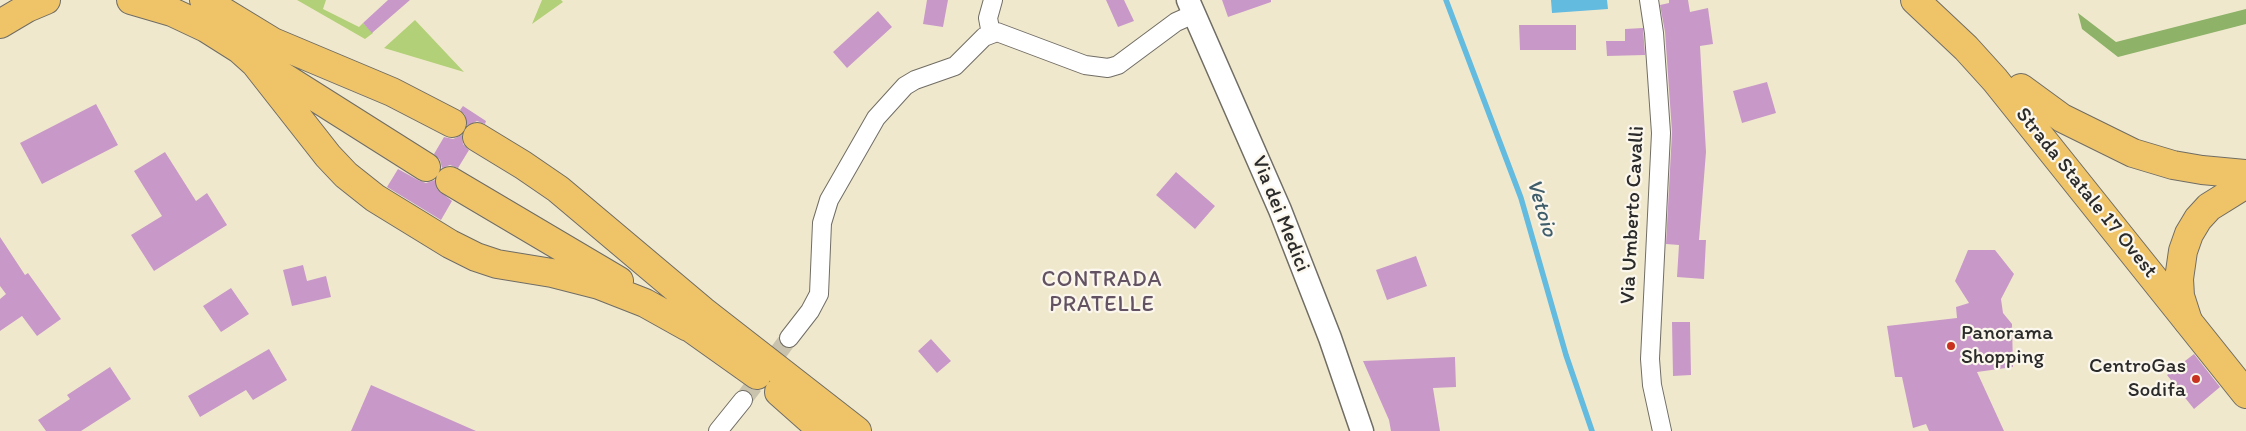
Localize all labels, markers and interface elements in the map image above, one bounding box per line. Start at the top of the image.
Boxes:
street label: Strada Statale 17 Ovest [2010,103,2162,283]
street label: Via Umberto Cavalli [1616,125,1650,305]
street label: Via dei Medici [1245,152,1315,276]
water label: Vetoio [1520,176,1562,240]
district label: CONTRADA PRATELLE [1041,267,1163,318]
place label: Panorama Shopping [1961,321,2053,371]
marker: Panorama Shopping [1945,340,1957,352]
place label: CentroGas Sodifa [2089,354,2186,404]
marker: CentroGas Sodifa [2190,373,2202,385]

